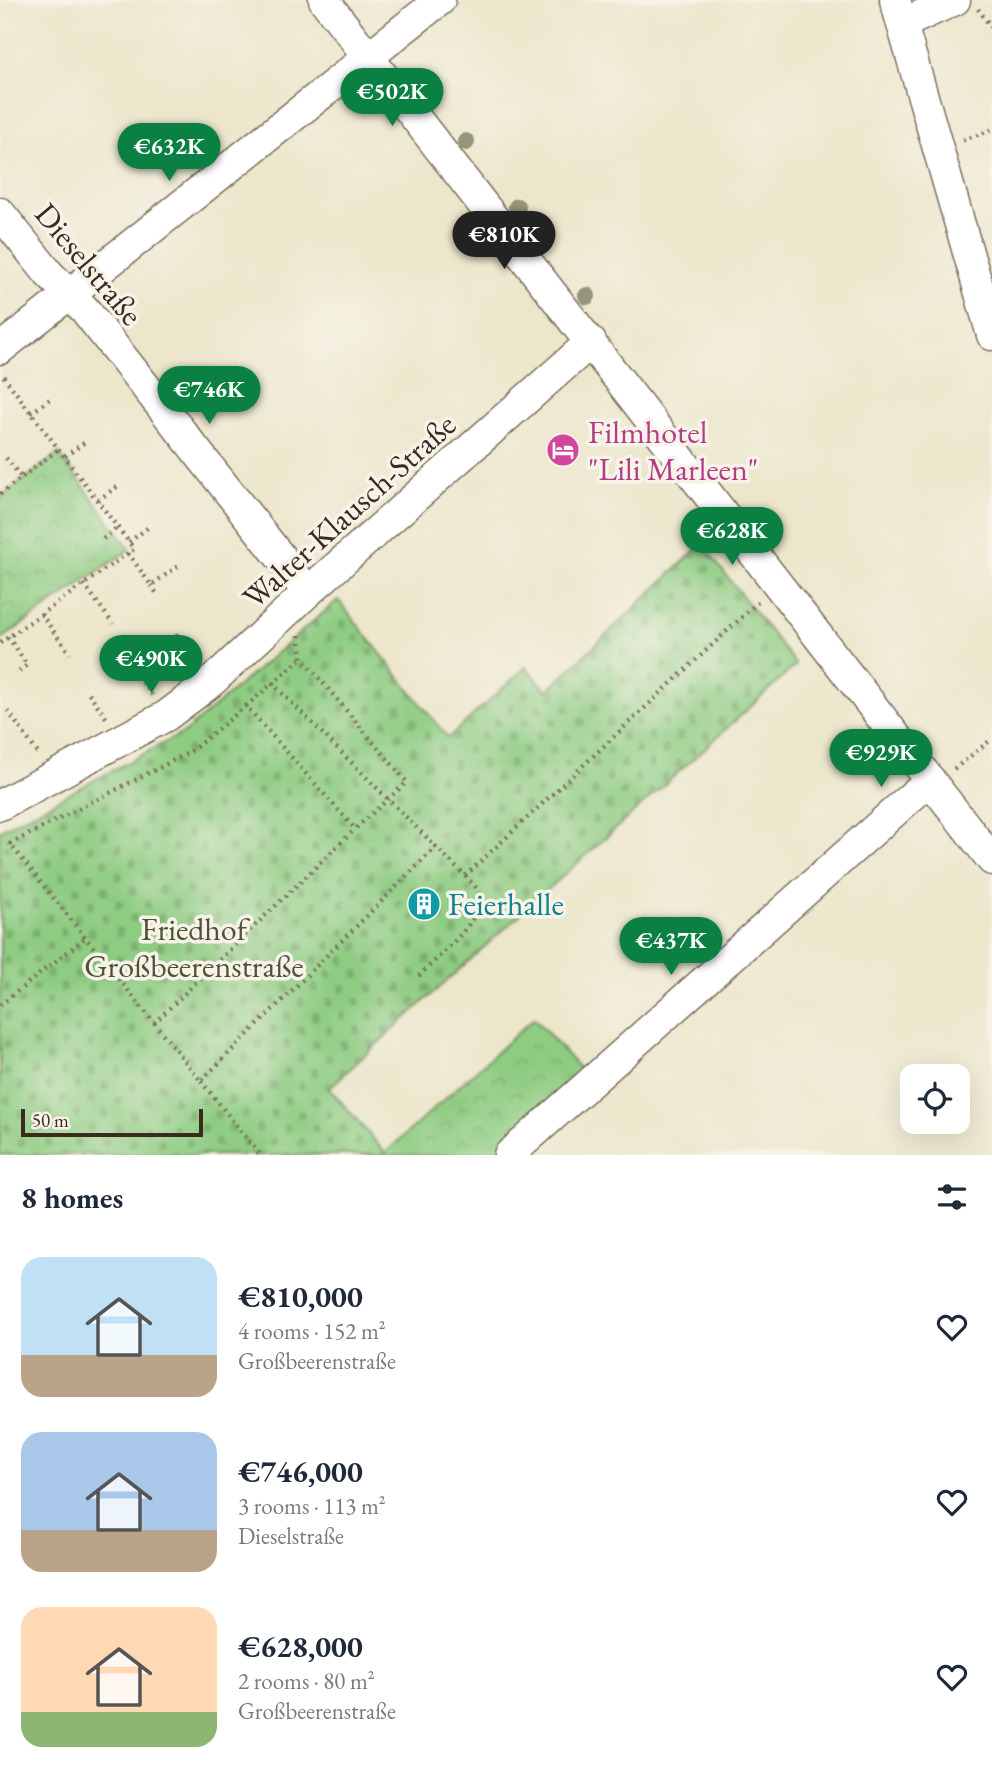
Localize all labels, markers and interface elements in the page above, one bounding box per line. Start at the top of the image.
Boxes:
pin: €502K [343,68,441,128]
text: €502K [356,76,428,106]
pin: €632K [120,124,218,183]
text: €632K [133,131,205,161]
street label: Dieselstraße [26,194,152,334]
pin: €810K [455,212,553,271]
text: €810K [468,219,540,249]
pin: €746K [160,366,258,426]
text: €746K [173,374,245,404]
street label: Walter-Klausch-Straße [233,404,465,618]
place label: Filmhotel "Lili Marleen" [588,411,758,490]
hotel icon: Filmhotel "Lili Marleen" [544,431,582,469]
pin: €628K [683,508,781,567]
text: €628K [696,515,768,545]
pin: €490K [102,636,200,695]
text: €490K [115,643,187,673]
pin: €929K [832,730,930,789]
text: €929K [845,737,917,767]
place label: Feierhalle [448,883,564,925]
building icon: Feierhalle [405,885,443,923]
park label: Friedhof Großbeerenstraße [84,908,304,987]
pin: €437K [622,918,720,977]
text: €437K [635,925,707,955]
map controls [900,1064,970,1134]
button: locate [900,1064,970,1134]
scale bar [21,1106,203,1138]
text: 50 m [32,1108,69,1133]
text: 8 homes [21,1178,123,1217]
icon: filters [933,1178,971,1216]
text: €810,000 [238,1277,363,1316]
icon: home [77,1285,161,1369]
icon: heart [933,1308,971,1346]
text: 4 rooms · 152 m² [238,1316,386,1346]
text: Großbeerenstraße [238,1346,396,1376]
text: €746,000 [238,1452,363,1491]
icon: home [77,1460,161,1544]
icon: heart [933,1483,971,1521]
text: 3 rooms · 113 m² [238,1491,386,1521]
text: Dieselstraße [238,1521,344,1551]
text: €628,000 [238,1627,363,1666]
icon: home [77,1635,161,1719]
icon: heart [933,1658,971,1696]
text: 2 rooms · 80 m² [238,1666,375,1696]
text: Großbeerenstraße [238,1696,396,1726]

